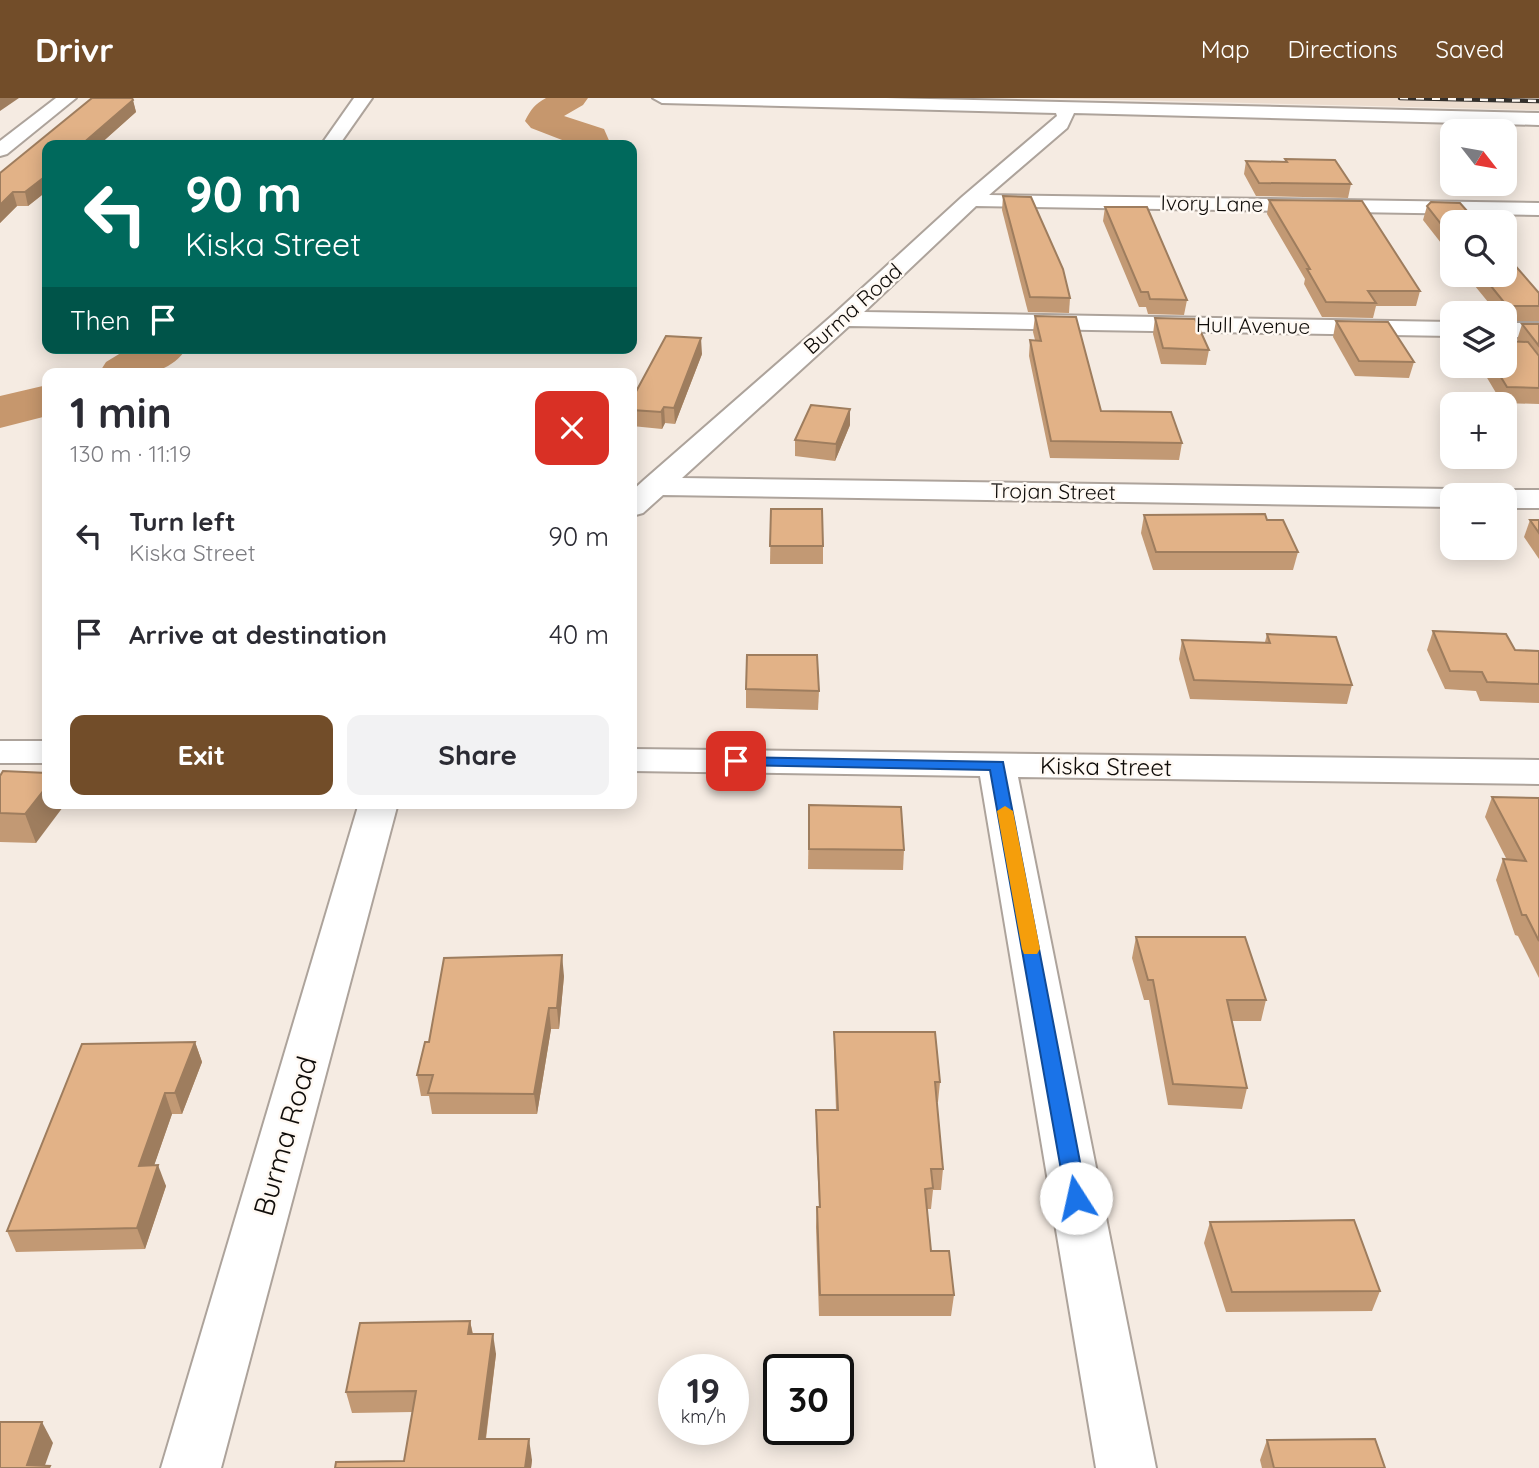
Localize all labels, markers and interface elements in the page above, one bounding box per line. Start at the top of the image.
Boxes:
text: Drivr [35,29,114,70]
text: Map [1201,34,1250,64]
text: Directions [1288,34,1398,64]
text: Saved [1436,34,1504,64]
north arrow [1440,119,1517,196]
map controls [1440,119,1517,560]
text: 90 m [185,163,302,224]
icon: left [70,168,161,259]
street label: Ivory Lane [1161,189,1264,217]
button: search [1440,210,1517,287]
text: Kiska Street [185,224,361,264]
street label: Burma Road [798,257,907,359]
icon: arrive [144,301,182,339]
button: layers [1440,301,1517,378]
text: Then [70,304,130,337]
street label: Hull Avenue [1196,311,1310,339]
text: 1 min [70,386,172,439]
button: close [535,391,609,465]
button: + [1440,392,1517,469]
text: 130 m · 11:19 [70,439,191,468]
street label: Trojan Street [990,477,1116,505]
button: − [1440,483,1517,560]
text: Turn left [129,505,236,538]
icon: left [70,517,108,555]
text: 90 m [548,520,609,553]
text: Kiska Street [129,538,256,567]
icon: arrive [70,615,108,653]
text: Arrive at destination [129,618,387,651]
text: 40 m [549,618,609,651]
button: Exit [70,715,333,795]
button: Share [347,715,609,795]
pin [706,731,766,791]
icon: arrive [717,742,755,780]
street label: Kiska Street [1040,750,1172,782]
street label: Burma Road [245,1052,324,1220]
position arrow [1039,1161,1113,1235]
speed limit sign: 30 [763,1354,854,1445]
text: 19 [687,1368,720,1412]
text: km/h [681,1405,726,1428]

